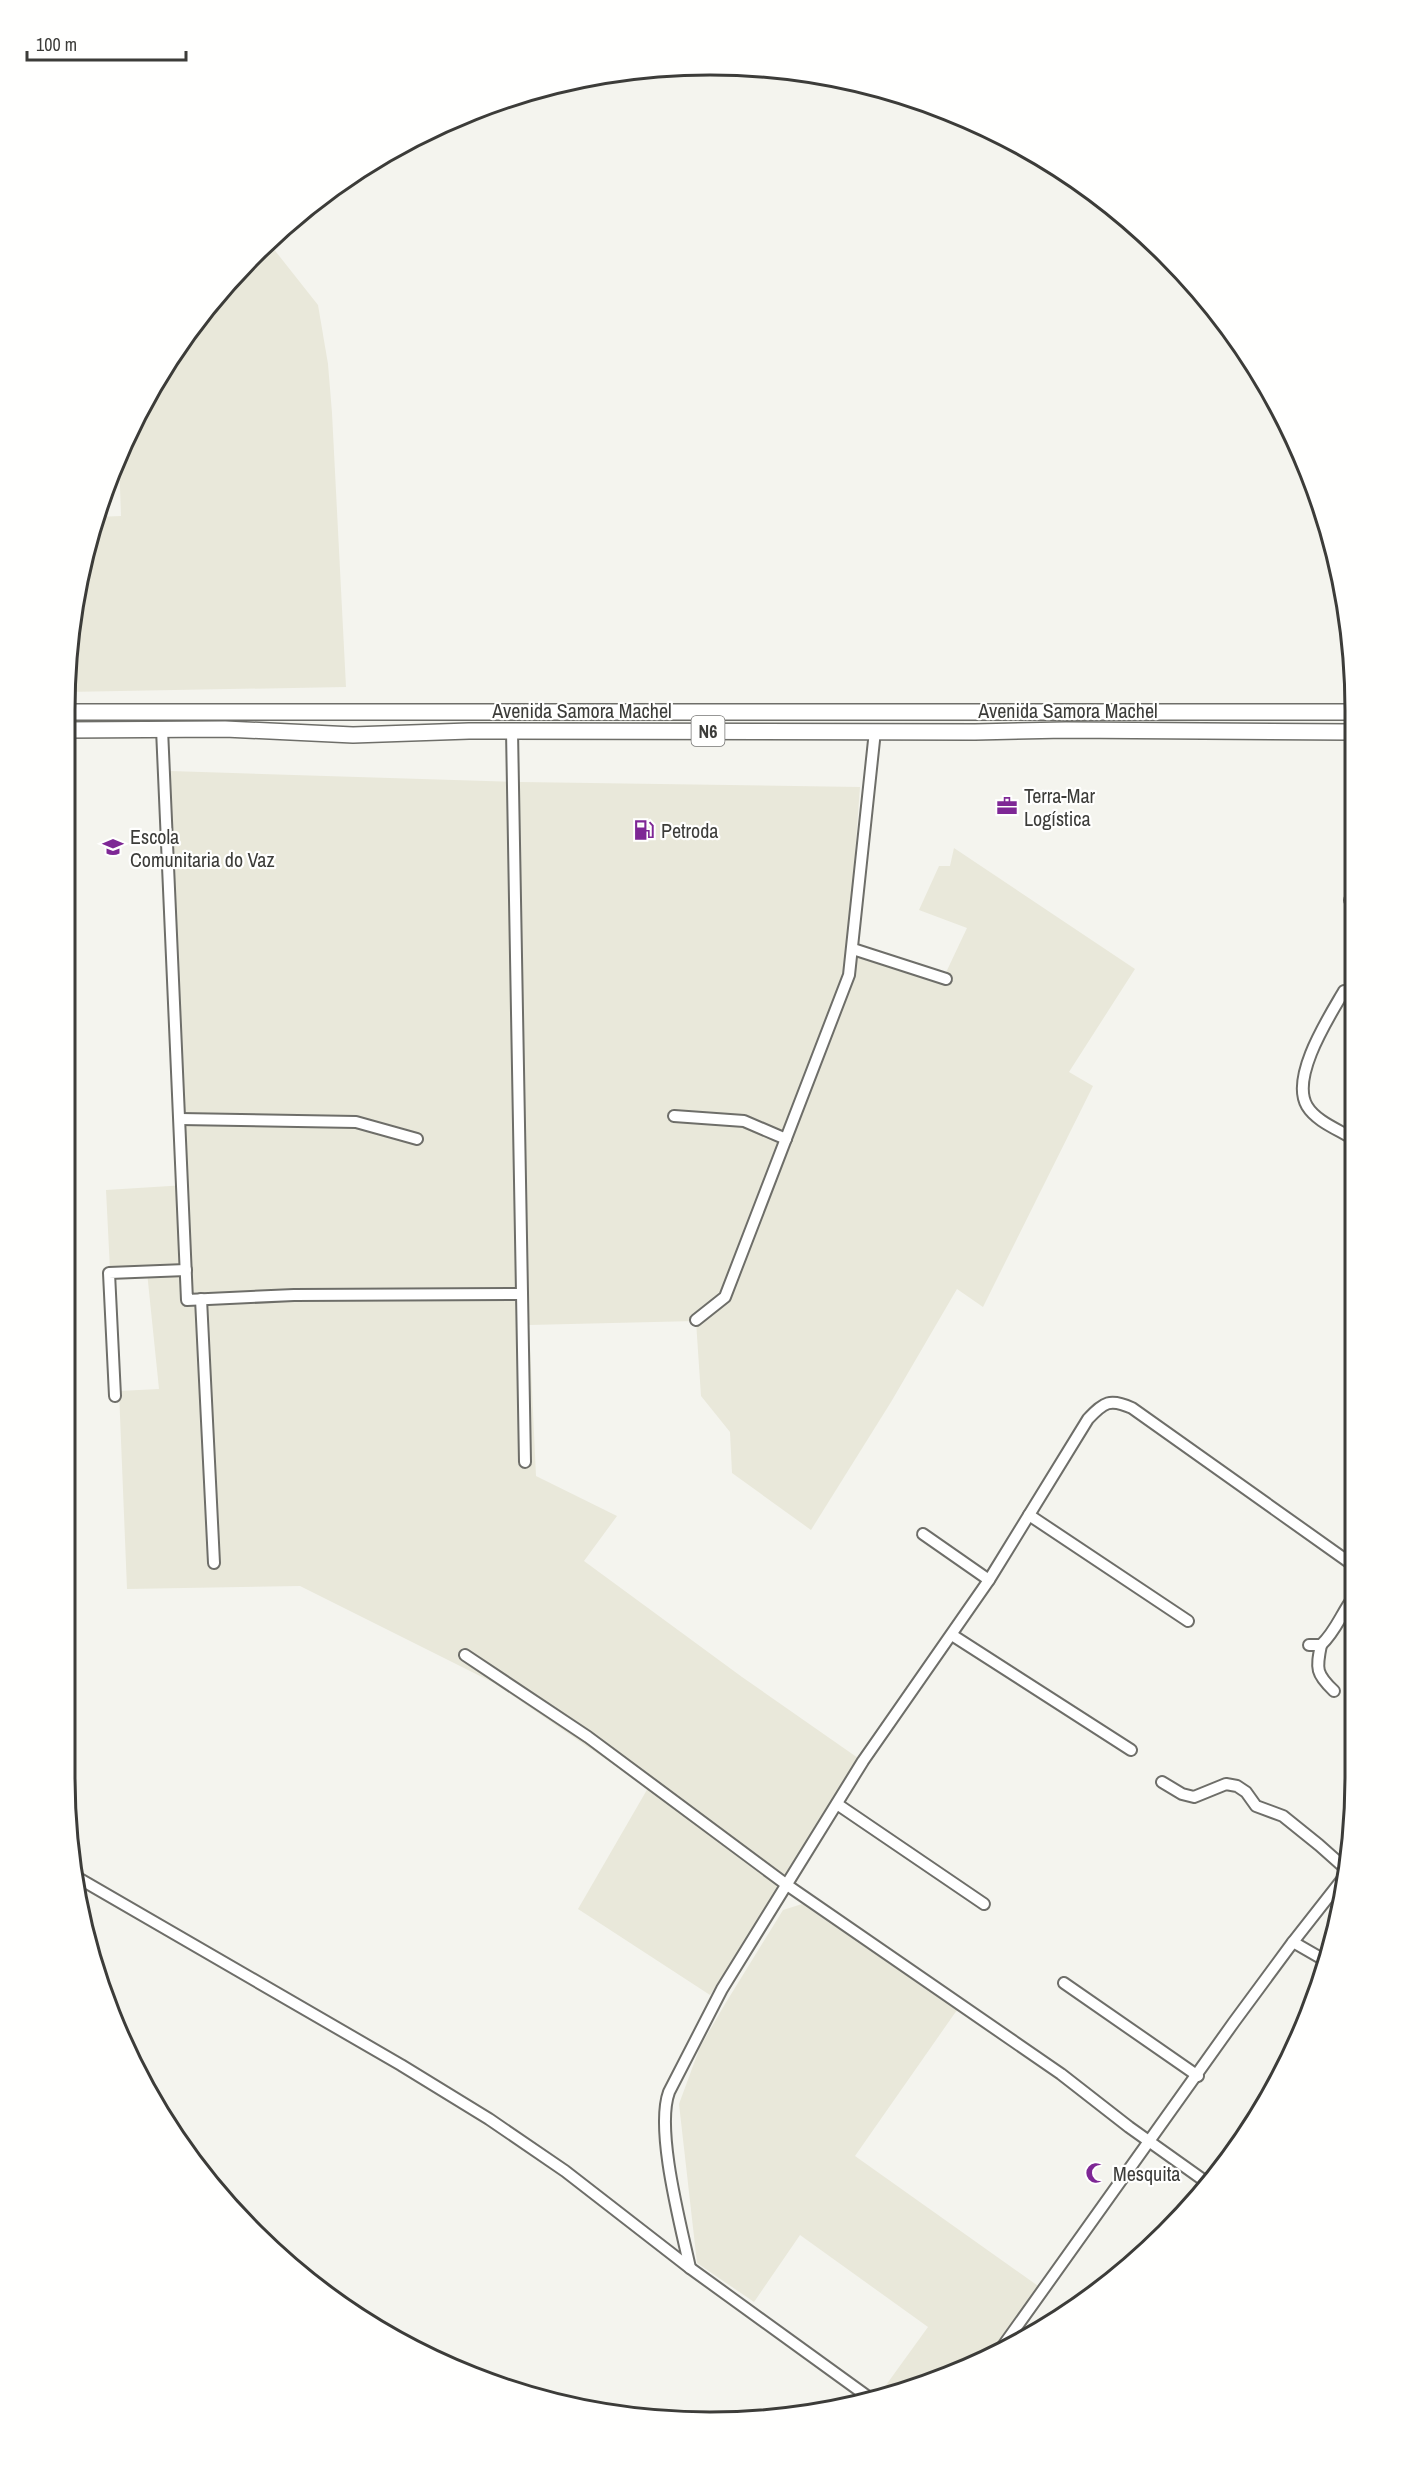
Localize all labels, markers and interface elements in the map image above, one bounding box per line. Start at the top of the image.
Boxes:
scale bar [27,24,186,62]
text: 100 m [36,32,77,57]
street label: Avenida Samora Machel [491,697,672,724]
street label: Avenida Samora Machel [977,697,1158,724]
road number: N6 [692,716,724,746]
place label: Terra-Mar Logística [1024,782,1096,832]
office icon: Terra-Mar Logística [995,794,1019,818]
place label: Petroda [661,817,718,844]
fuel station icon: Petroda [632,818,656,842]
place label: Escola Comunitaria do Vaz [130,823,275,873]
school or university icon: Escola Comunitaria do Vaz [101,835,125,859]
place label: Mesquita [1113,2160,1180,2187]
mosque icon: Mesquita [1084,2161,1108,2185]

